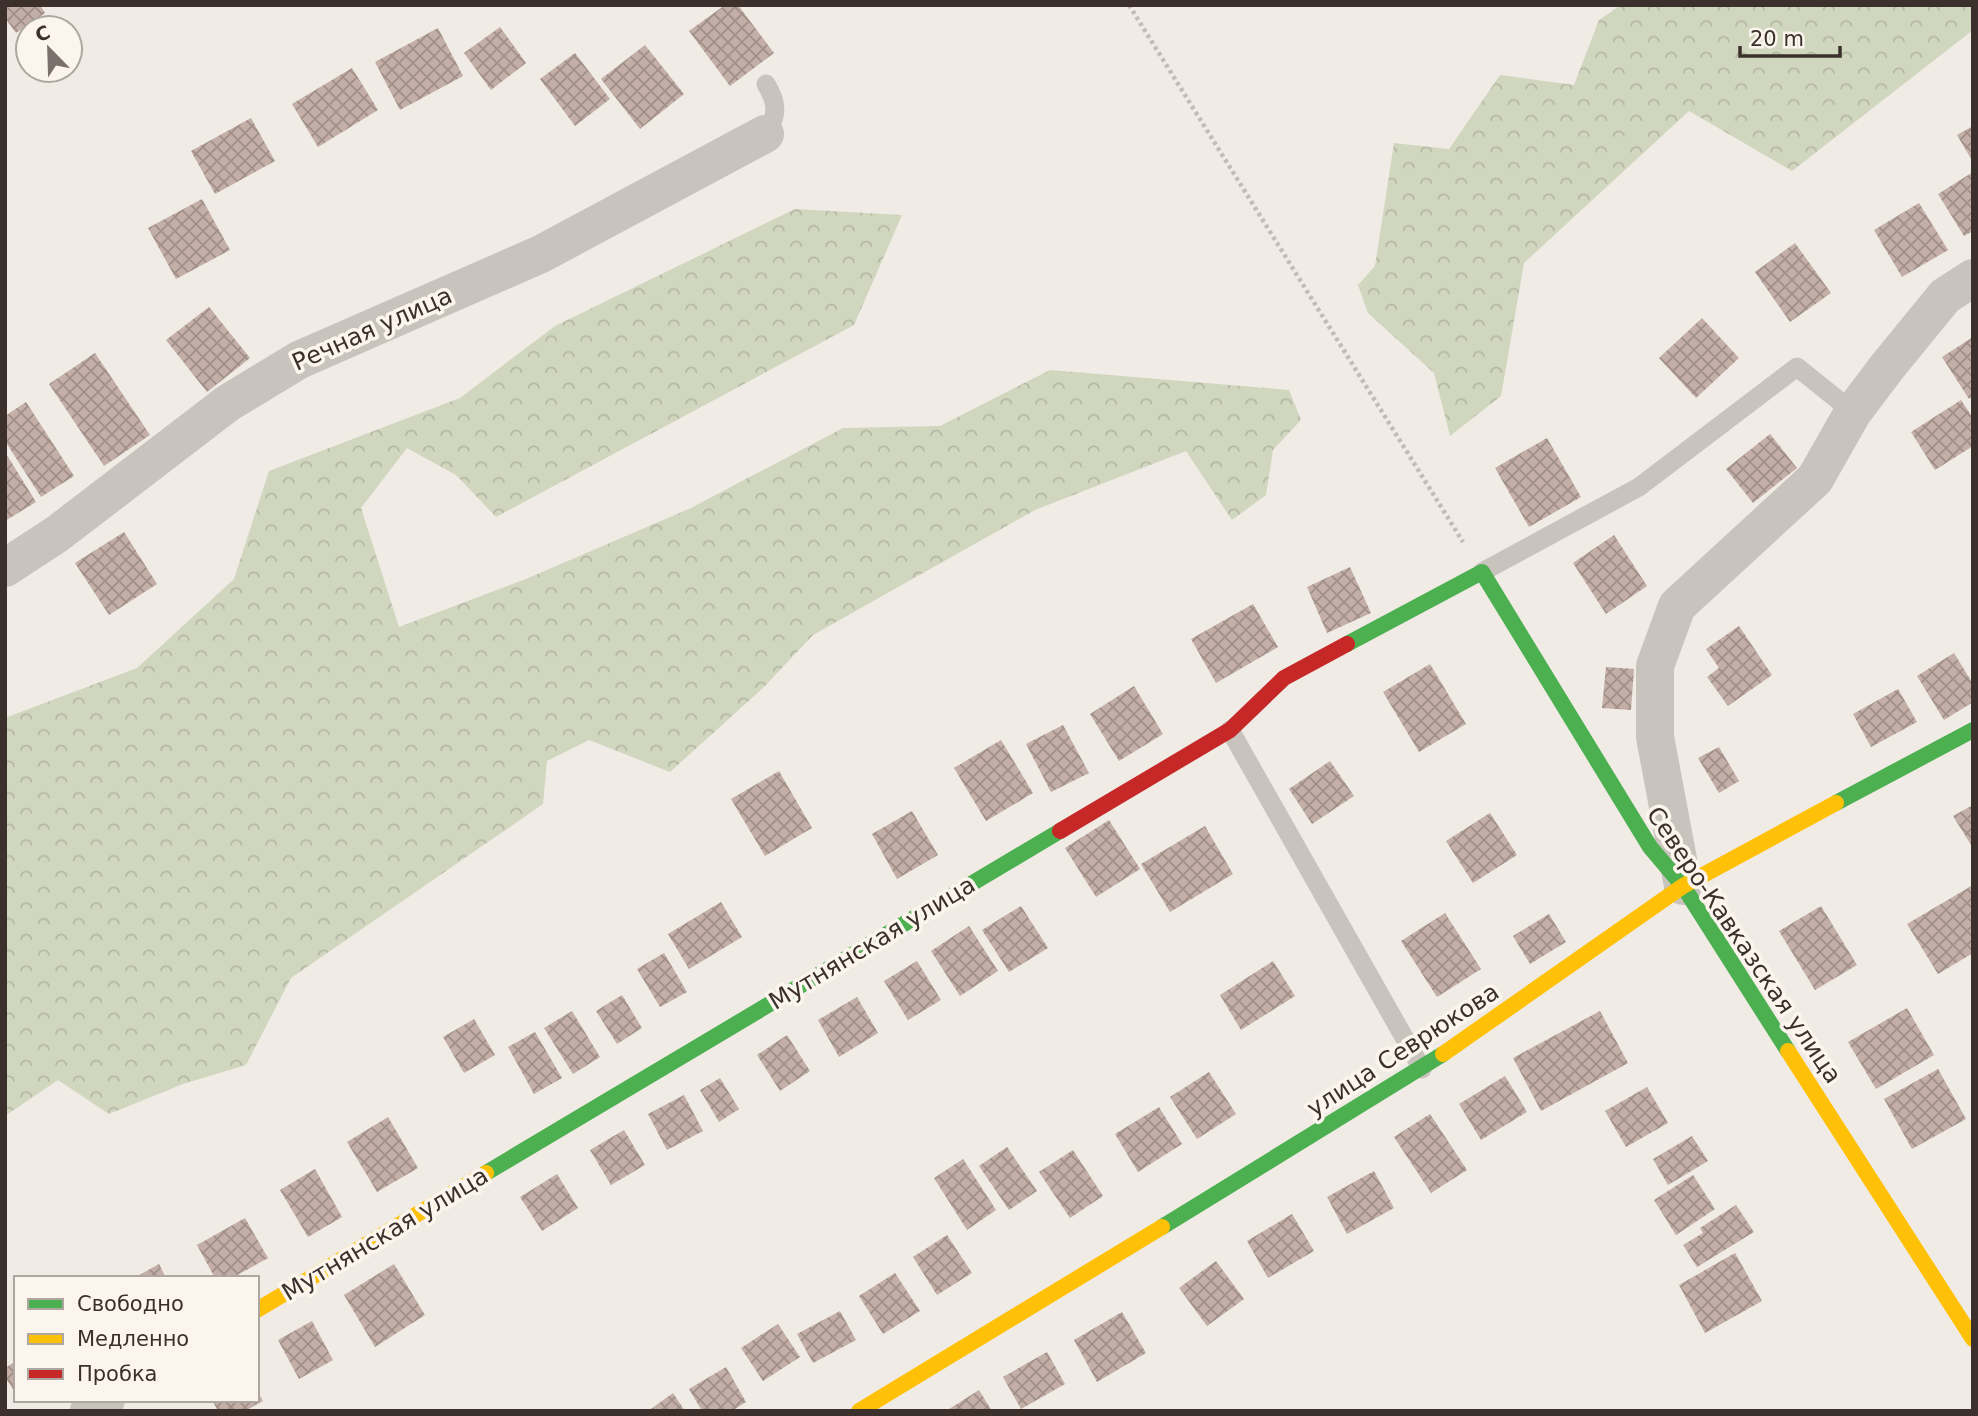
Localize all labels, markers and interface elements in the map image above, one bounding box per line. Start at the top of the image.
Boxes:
north arrow [14,14,84,84]
scale bar [1740,14,1840,58]
text: С [32,20,53,46]
text: 20 m [1750,27,1804,51]
street label: Речная улица [288,281,456,377]
street label: Северо-Кавказская улица [1641,801,1847,1089]
street label: Мутнянская улица [764,870,980,1016]
street label: улица Севрюкова [1302,978,1504,1122]
street label: Мутнянская улица [277,1161,493,1307]
legend [14,1276,259,1402]
text: Свободно [77,1292,184,1316]
text: Медленно [77,1327,189,1351]
text: Пробка [77,1362,157,1386]

